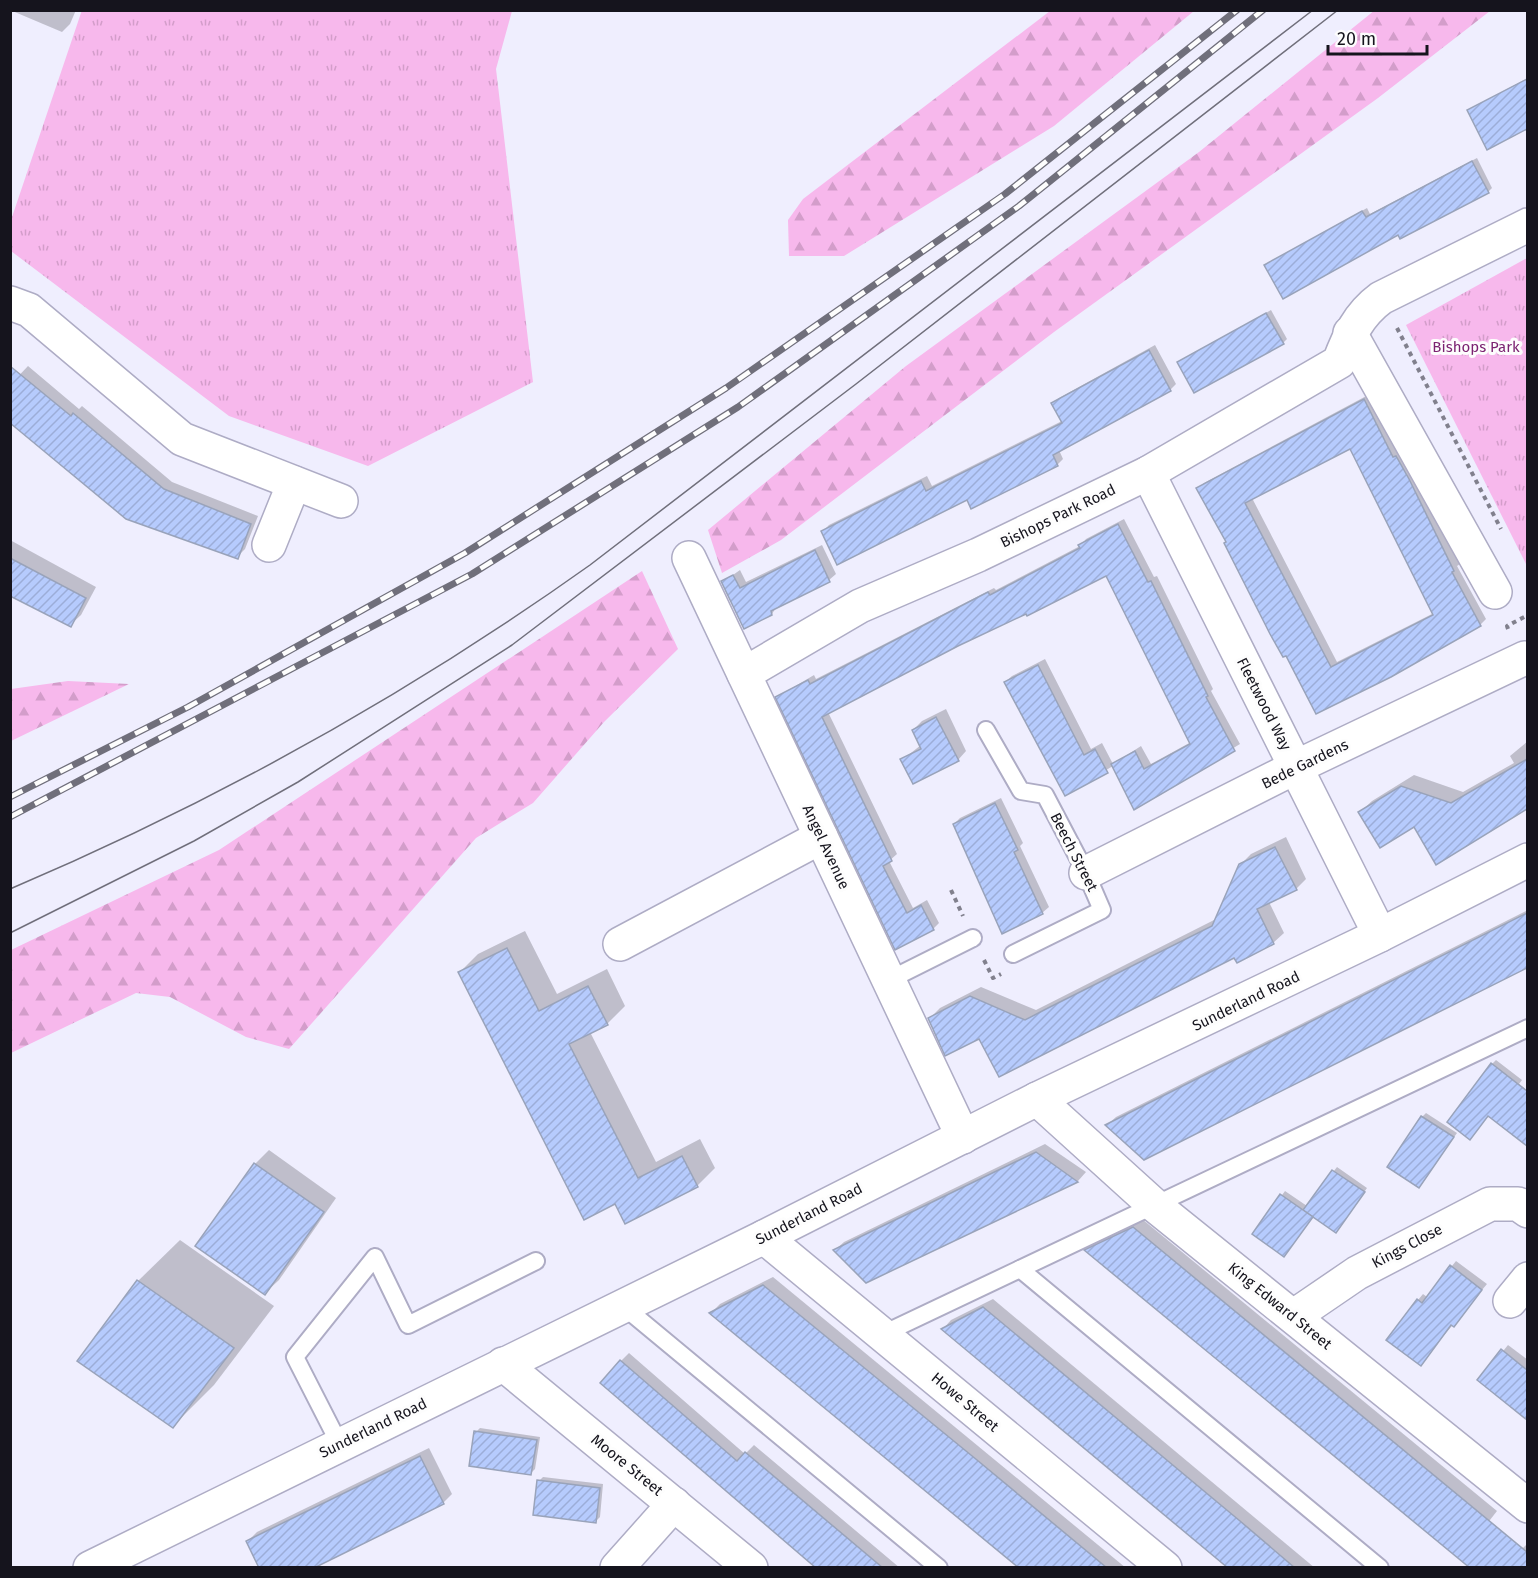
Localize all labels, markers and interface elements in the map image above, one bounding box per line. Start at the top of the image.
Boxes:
scale bar [1328,18,1427,56]
text: 20 m [1337,28,1376,50]
park label: Bishops Park [1432,338,1520,356]
street label: Bishops Park Road [997,480,1119,552]
street label: Fleetwood Way [1233,655,1295,754]
street label: Bede Gardens [1259,735,1351,793]
street label: Angel Avenue [799,802,853,892]
street label: Beech Street [1046,810,1102,895]
street label: Sunderland Road [1189,967,1303,1035]
street label: Sunderland Road [753,1179,865,1249]
street label: Kings Close [1369,1220,1445,1272]
street label: King Edward Street [1225,1259,1336,1354]
street label: Howe Street [928,1369,1003,1436]
street label: Sunderland Road [316,1394,430,1462]
street label: Moore Street [587,1431,667,1500]

